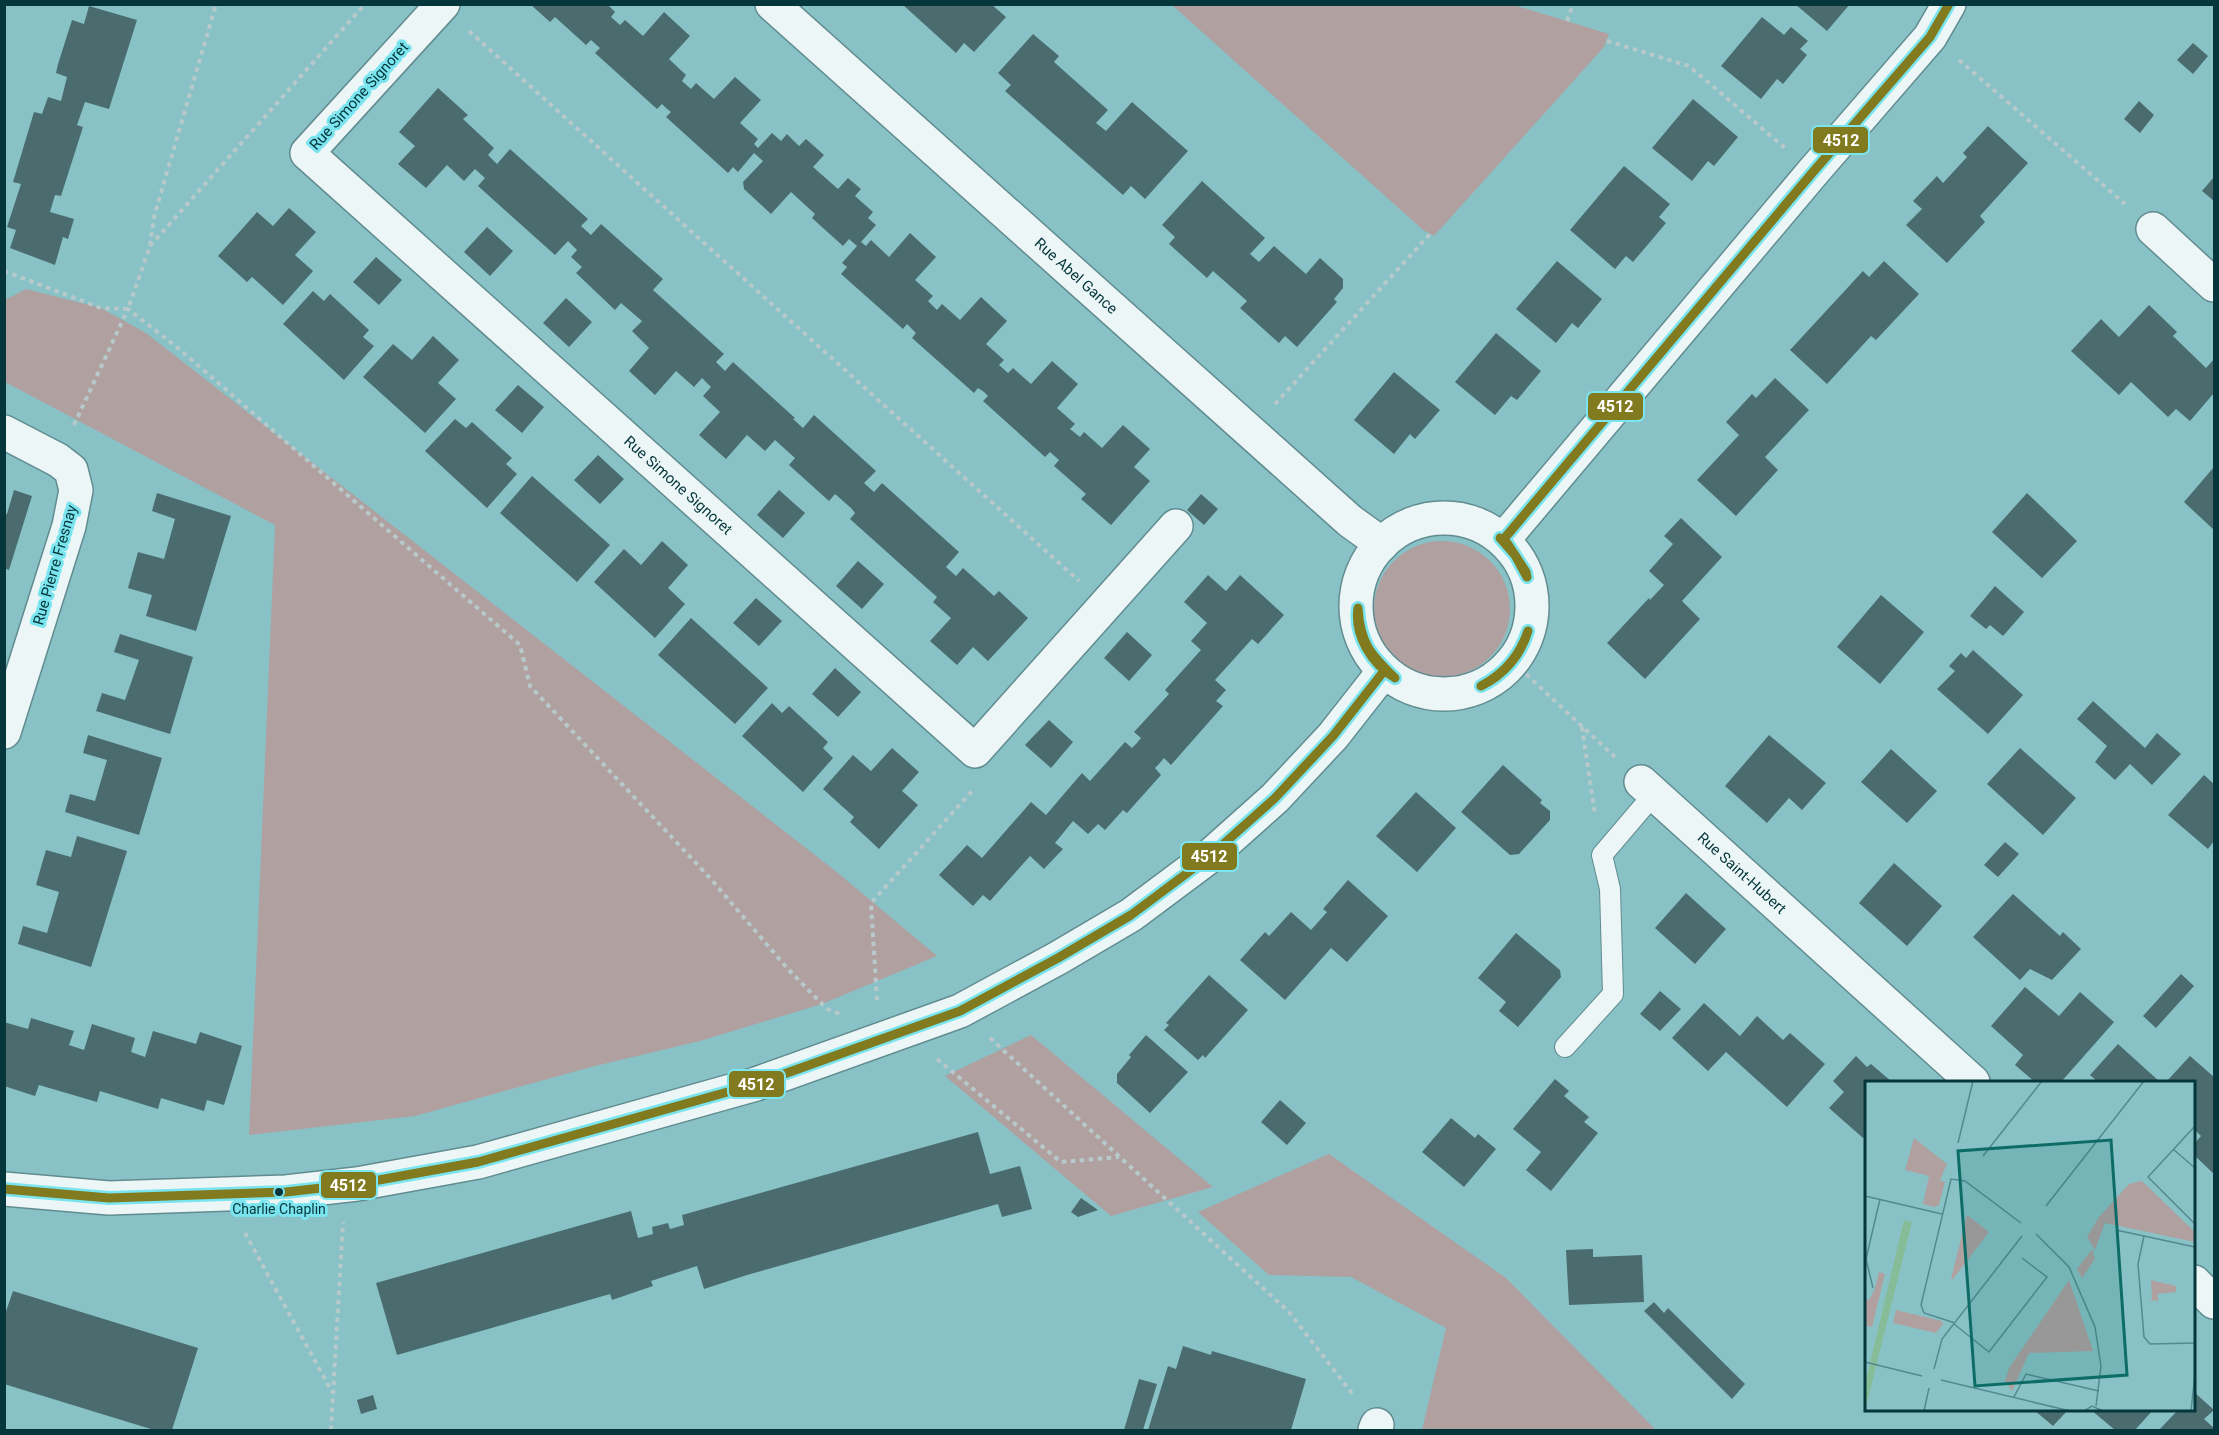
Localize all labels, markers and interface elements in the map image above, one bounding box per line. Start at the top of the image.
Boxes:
street label: Rue Simone Signoret [306,38,412,154]
line badge: 4512 [1812,126,1869,154]
text: 4512 [1823,131,1859,150]
street label: Rue Abel Gance [1031,234,1121,318]
line badge: 4512 [1587,392,1644,421]
text: 4512 [1597,397,1633,416]
street label: Rue Simone Signoret [620,432,736,539]
street label: Rue Pierre Fresnay [29,503,81,627]
street label: Rue Saint-Hubert [1694,829,1790,918]
line badge: 4512 [1181,842,1238,871]
text: 4512 [1191,847,1227,866]
line badge: 4512 [728,1070,785,1098]
text: 4512 [738,1075,774,1094]
inset map [1865,1081,2195,1411]
line badge: 4512 [320,1171,377,1199]
text: 4512 [330,1176,366,1195]
marker: Charlie Chaplin [273,1186,285,1198]
place label: Charlie Chaplin [232,1201,326,1217]

